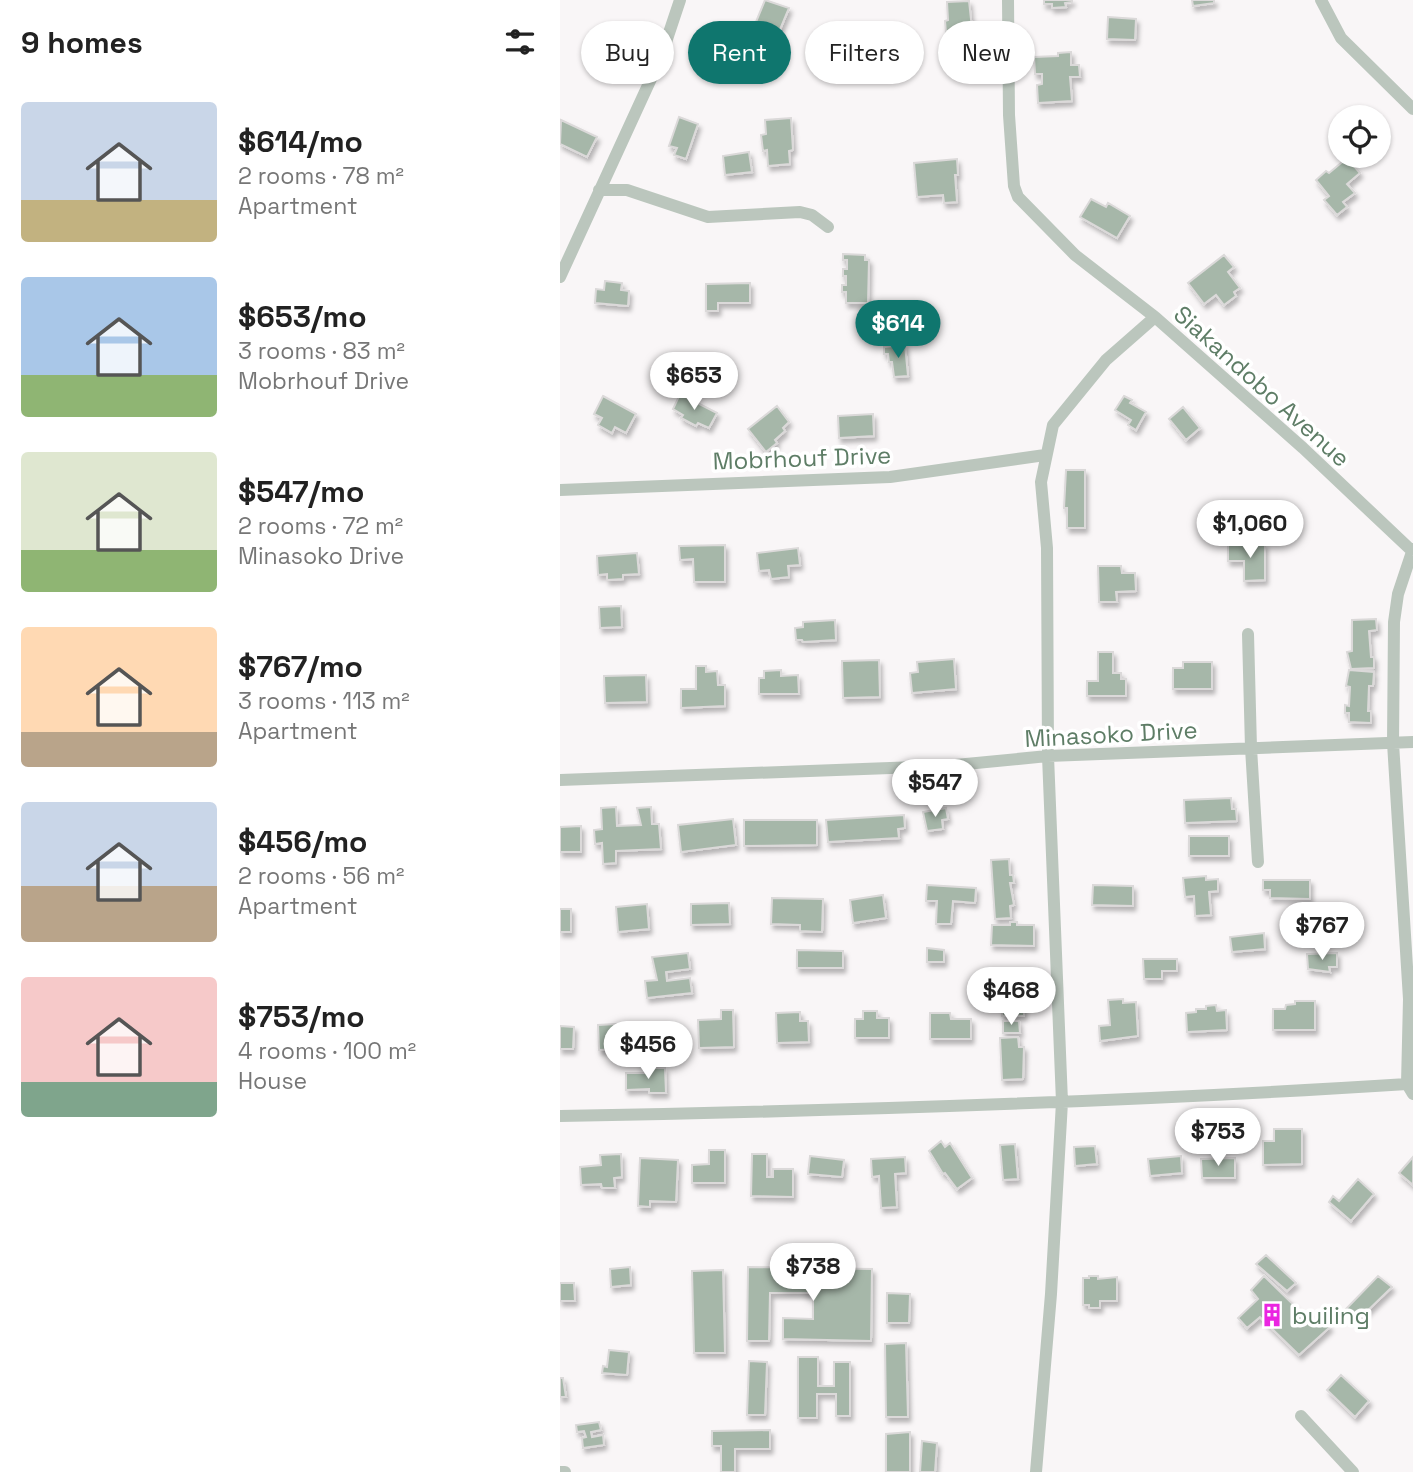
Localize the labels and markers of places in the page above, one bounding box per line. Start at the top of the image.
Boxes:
pin: $614 [857,300,939,360]
pin: $653 [653,352,735,412]
pin: $1,060 [1193,500,1307,560]
pin: $547 [894,760,976,819]
pin: $767 [1281,902,1363,962]
pin: $468 [970,968,1052,1027]
pin: $456 [607,1021,689,1081]
pin: $753 [1177,1108,1259,1168]
pin: $738 [772,1244,854,1303]
place label: builing [1292,1300,1370,1331]
building icon: builing [1258,1301,1286,1329]

